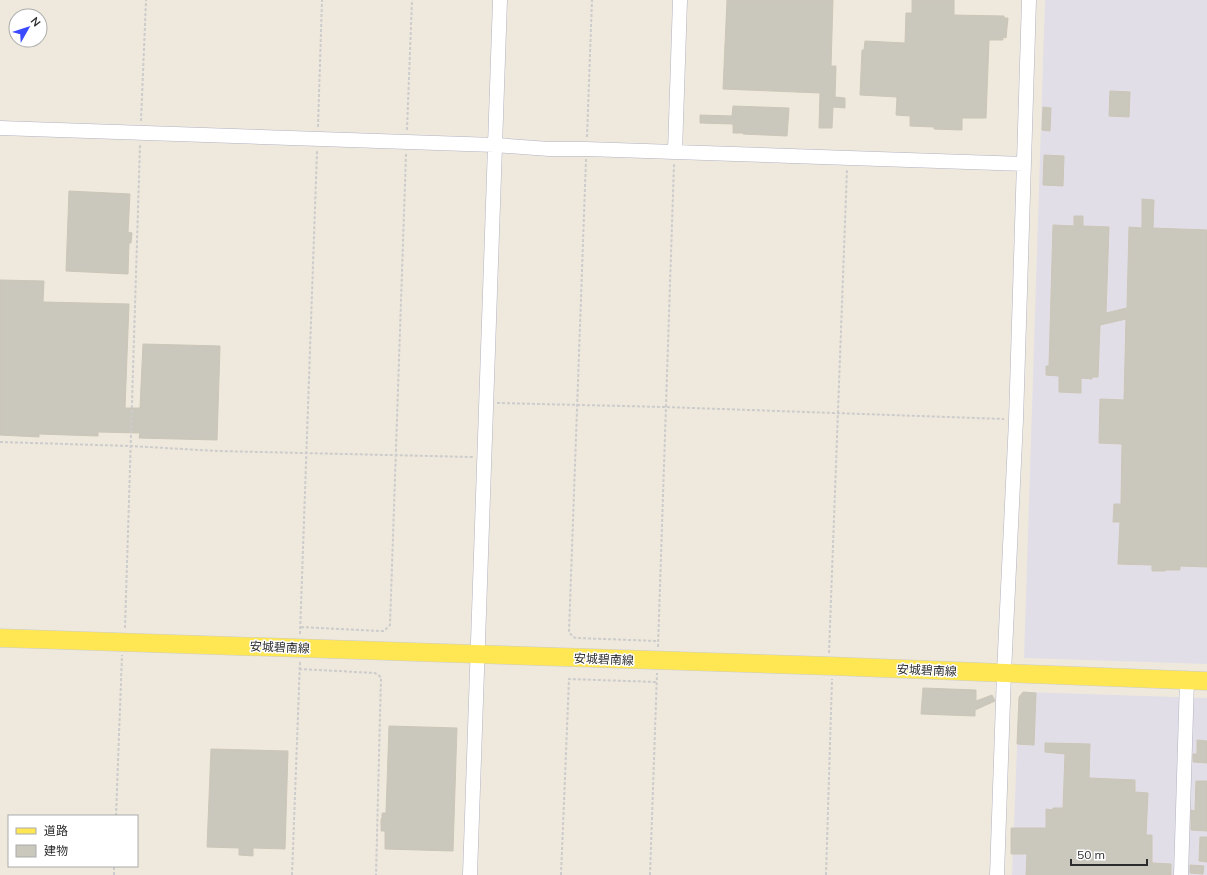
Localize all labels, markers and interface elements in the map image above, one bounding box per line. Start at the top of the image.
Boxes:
north arrow [8,8,48,48]
text: N [28,14,44,29]
street label: 安城碧南線 [250,638,310,656]
street label: 安城碧南線 [574,650,634,668]
street label: 安城碧南線 [897,661,957,679]
legend [8,815,138,867]
text: 道路 [44,823,68,838]
scale bar [1071,841,1147,867]
text: 建物 [44,843,68,858]
text: 50 m [1077,847,1105,862]

